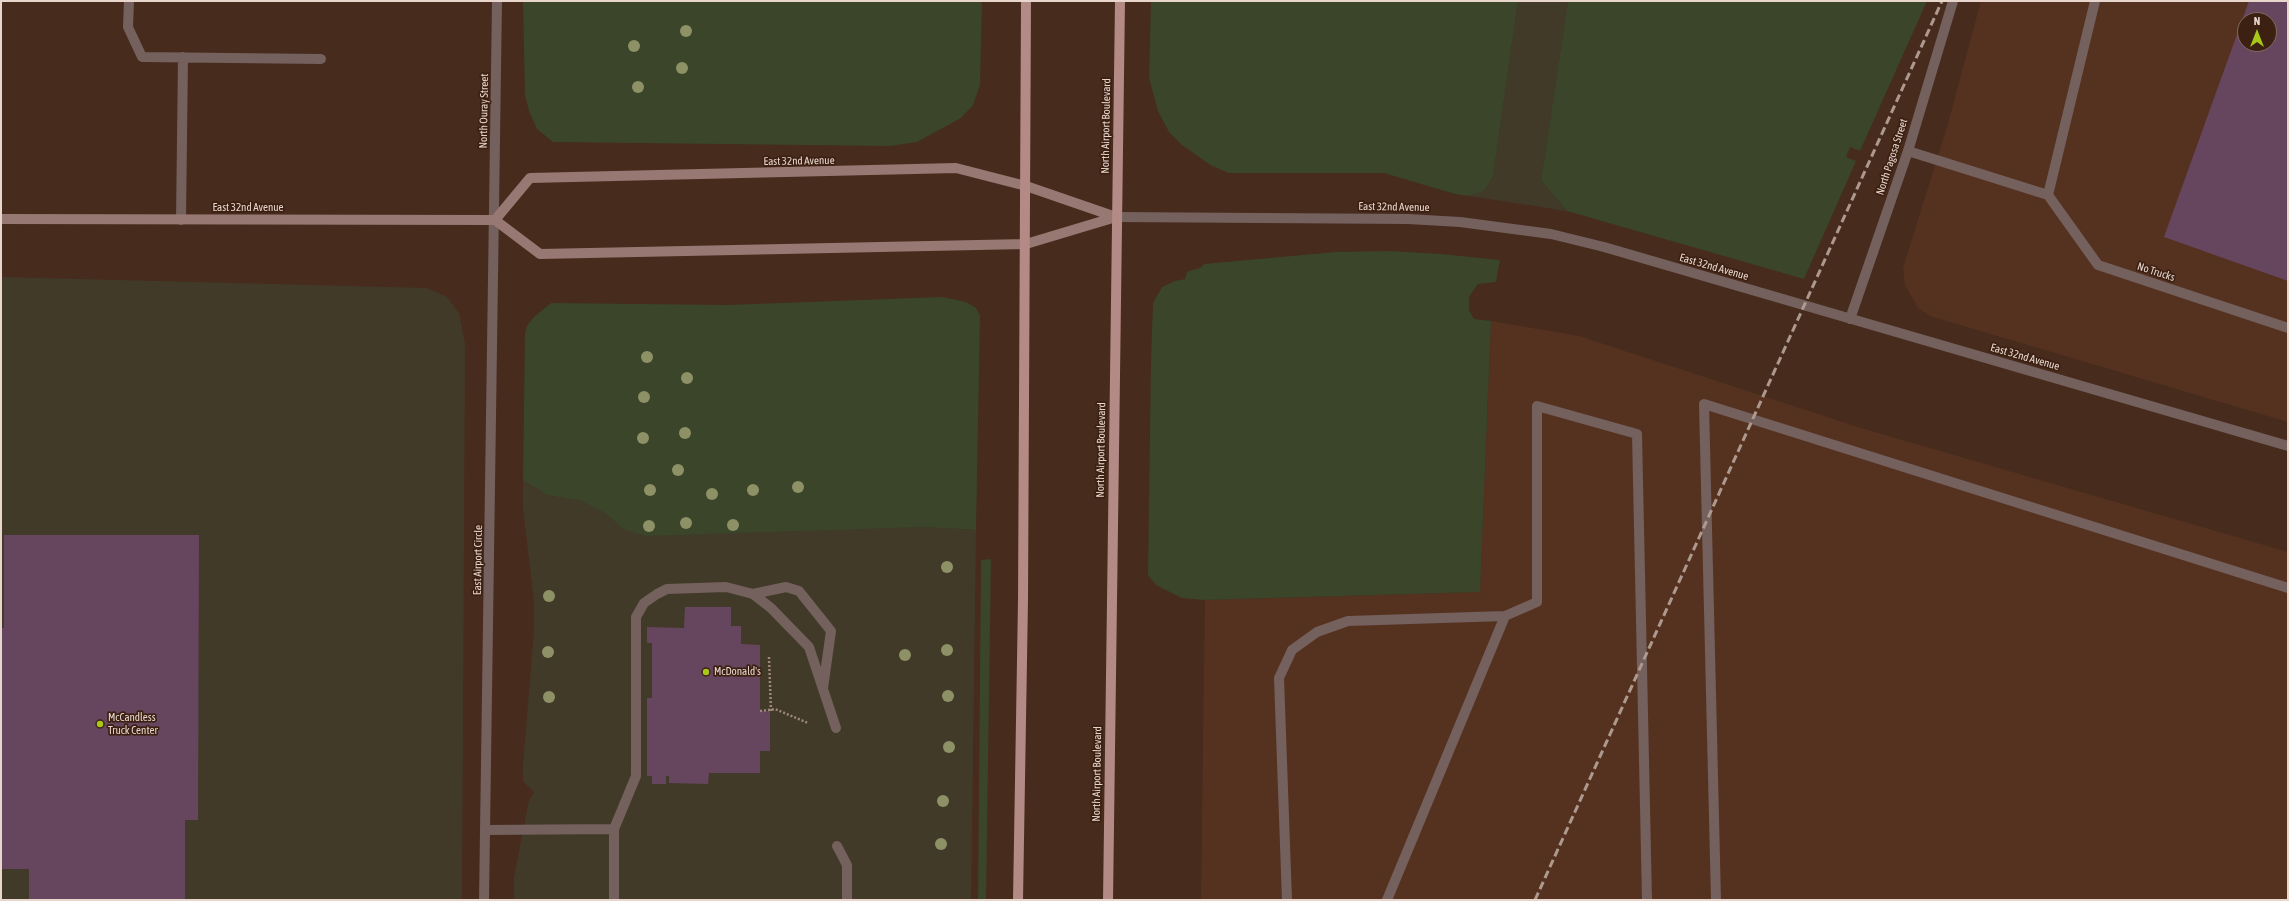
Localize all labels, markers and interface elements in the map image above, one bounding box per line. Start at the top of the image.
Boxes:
north arrow [2237,12,2277,52]
text: N [2254,15,2260,27]
street label: North Ouray Street [477,73,491,149]
street label: North Airport Boulevard [1099,78,1113,174]
street label: North Pagosa Street [1873,117,1911,197]
street label: East 32nd Avenue [763,154,835,168]
street label: East 32nd Avenue [1358,200,1430,214]
street label: East 32nd Avenue [212,201,284,215]
street label: East 32nd Avenue [1678,251,1750,283]
street label: No Trucks [2136,260,2176,284]
street label: East 32nd Avenue [1989,341,2061,373]
street label: North Airport Boulevard [1094,402,1108,498]
street label: East Airport Circle [471,525,485,595]
place label: McDonald's [714,665,761,679]
marker: McDonald's [701,667,711,677]
place label: McCandless Truck Center [108,711,158,737]
marker: McCandless Truck Center [95,719,105,729]
street label: North Airport Boulevard [1090,726,1104,822]

